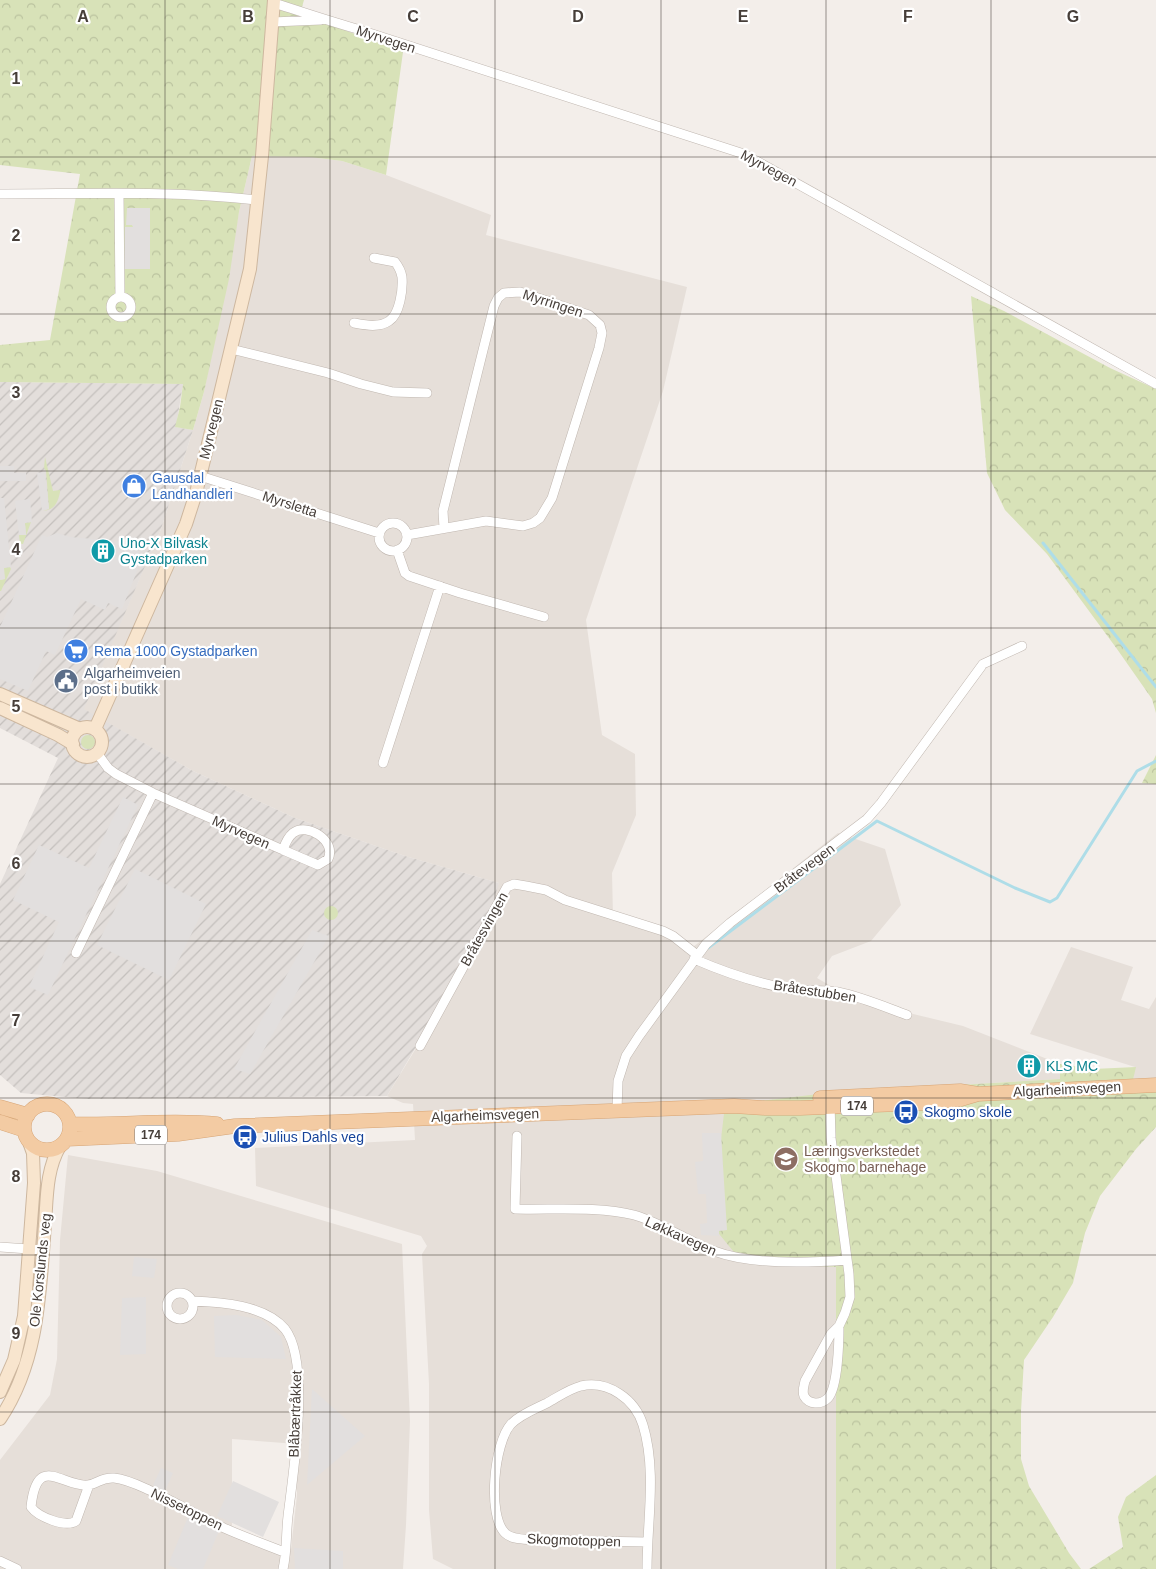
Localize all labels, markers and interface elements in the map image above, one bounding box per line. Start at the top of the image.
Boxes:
text: A [77,8,89,25]
text: B [242,8,254,25]
text: C [407,8,419,25]
text: D [572,8,584,25]
text: E [738,8,749,25]
text: F [903,8,913,25]
text: G [1067,8,1079,25]
street label: Myrvegen [354,22,418,56]
text: 1 [12,70,21,87]
street label: Myrvegen [738,147,800,189]
text: 2 [12,227,21,244]
street label: Myrringen [521,286,585,320]
text: 3 [12,384,21,401]
street label: Myrvegen [196,397,226,461]
place label: Gausdal Landhandleri [152,470,233,502]
shop icon: Gausdal Landhandleri [121,473,147,499]
street label: Myrsletta [261,488,320,520]
place label: Uno-X Bilvask Gystadparken [120,535,209,567]
building icon: Uno-X Bilvask Gystadparken [90,538,116,564]
text: 4 [12,541,21,558]
supermarket icon: Rema 1000 Gystadparken [63,638,89,664]
place label: Rema 1000 Gystadparken [94,643,257,659]
place label: Algarheimveien post i butikk [84,665,181,697]
public building icon: Algarheimveien post i butikk [53,668,79,694]
text: 5 [12,698,21,715]
street label: Myrvegen [210,812,272,852]
street label: Bråtevegen [771,840,837,896]
text: 6 [12,855,21,872]
street label: Bråtesvingen [457,889,511,969]
street label: Bråtestubben [773,977,857,1005]
text: 7 [12,1012,21,1029]
building icon: KLS MC [1016,1053,1042,1079]
place label: KLS MC [1046,1058,1098,1074]
street label: Algarheimsvegen [1013,1078,1121,1100]
road number: 174 [841,1096,873,1116]
bus stop icon: Skogmo skole [893,1099,919,1125]
place label: Skogmo skole [924,1104,1012,1120]
street label: Algarheimsvegen [431,1105,539,1125]
bus stop icon: Julius Dahls veg [232,1124,258,1150]
road number: 174 [135,1126,167,1144]
place label: Julius Dahls veg [262,1129,364,1145]
place label: Læringsverkstedet Skogmo barnehage [804,1143,926,1175]
school or university icon: Læringsverkstedet Skogmo barnehage [773,1146,799,1172]
text: 8 [12,1168,21,1185]
street label: Ole Korslunds veg [26,1212,54,1328]
street label: Løkkavegen [643,1213,719,1259]
text: 9 [12,1325,21,1342]
street label: Blåbærtråkket [285,1370,305,1458]
street label: Nissetoppen [149,1485,225,1533]
street label: Skogmotoppen [527,1530,621,1550]

